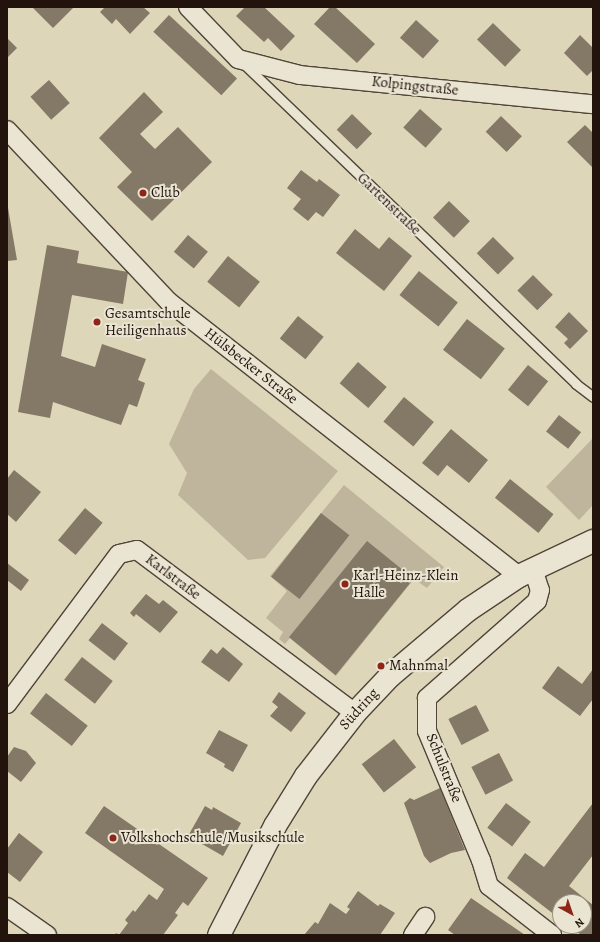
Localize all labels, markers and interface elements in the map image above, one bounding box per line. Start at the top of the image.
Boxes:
street label: Kolpingstraße [371,72,459,100]
street label: Gartenstraße [353,169,425,239]
place label: Club [151,184,180,202]
marker: Club [138,188,148,198]
place label: Gesamtschule Heiligenhaus [105,304,191,339]
marker: Gesamtschule Heiligenhaus [92,317,102,327]
street label: Hülsbecker Straße [201,324,301,408]
street label: Karlstraße [142,550,204,604]
place label: Karl-Heinz-Klein Halle [353,566,458,601]
marker: Karl-Heinz-Klein Halle [340,579,350,589]
place label: Mahnmal [389,657,448,675]
marker: Mahnmal [376,661,386,671]
street label: Südring [336,684,382,734]
street label: Schulstraße [422,731,466,805]
place label: Volkshochschule/Musikschule [121,829,304,847]
marker: Volkshochschule/Musikschule [108,833,118,843]
north arrow [552,894,592,934]
text: N [572,914,587,931]

